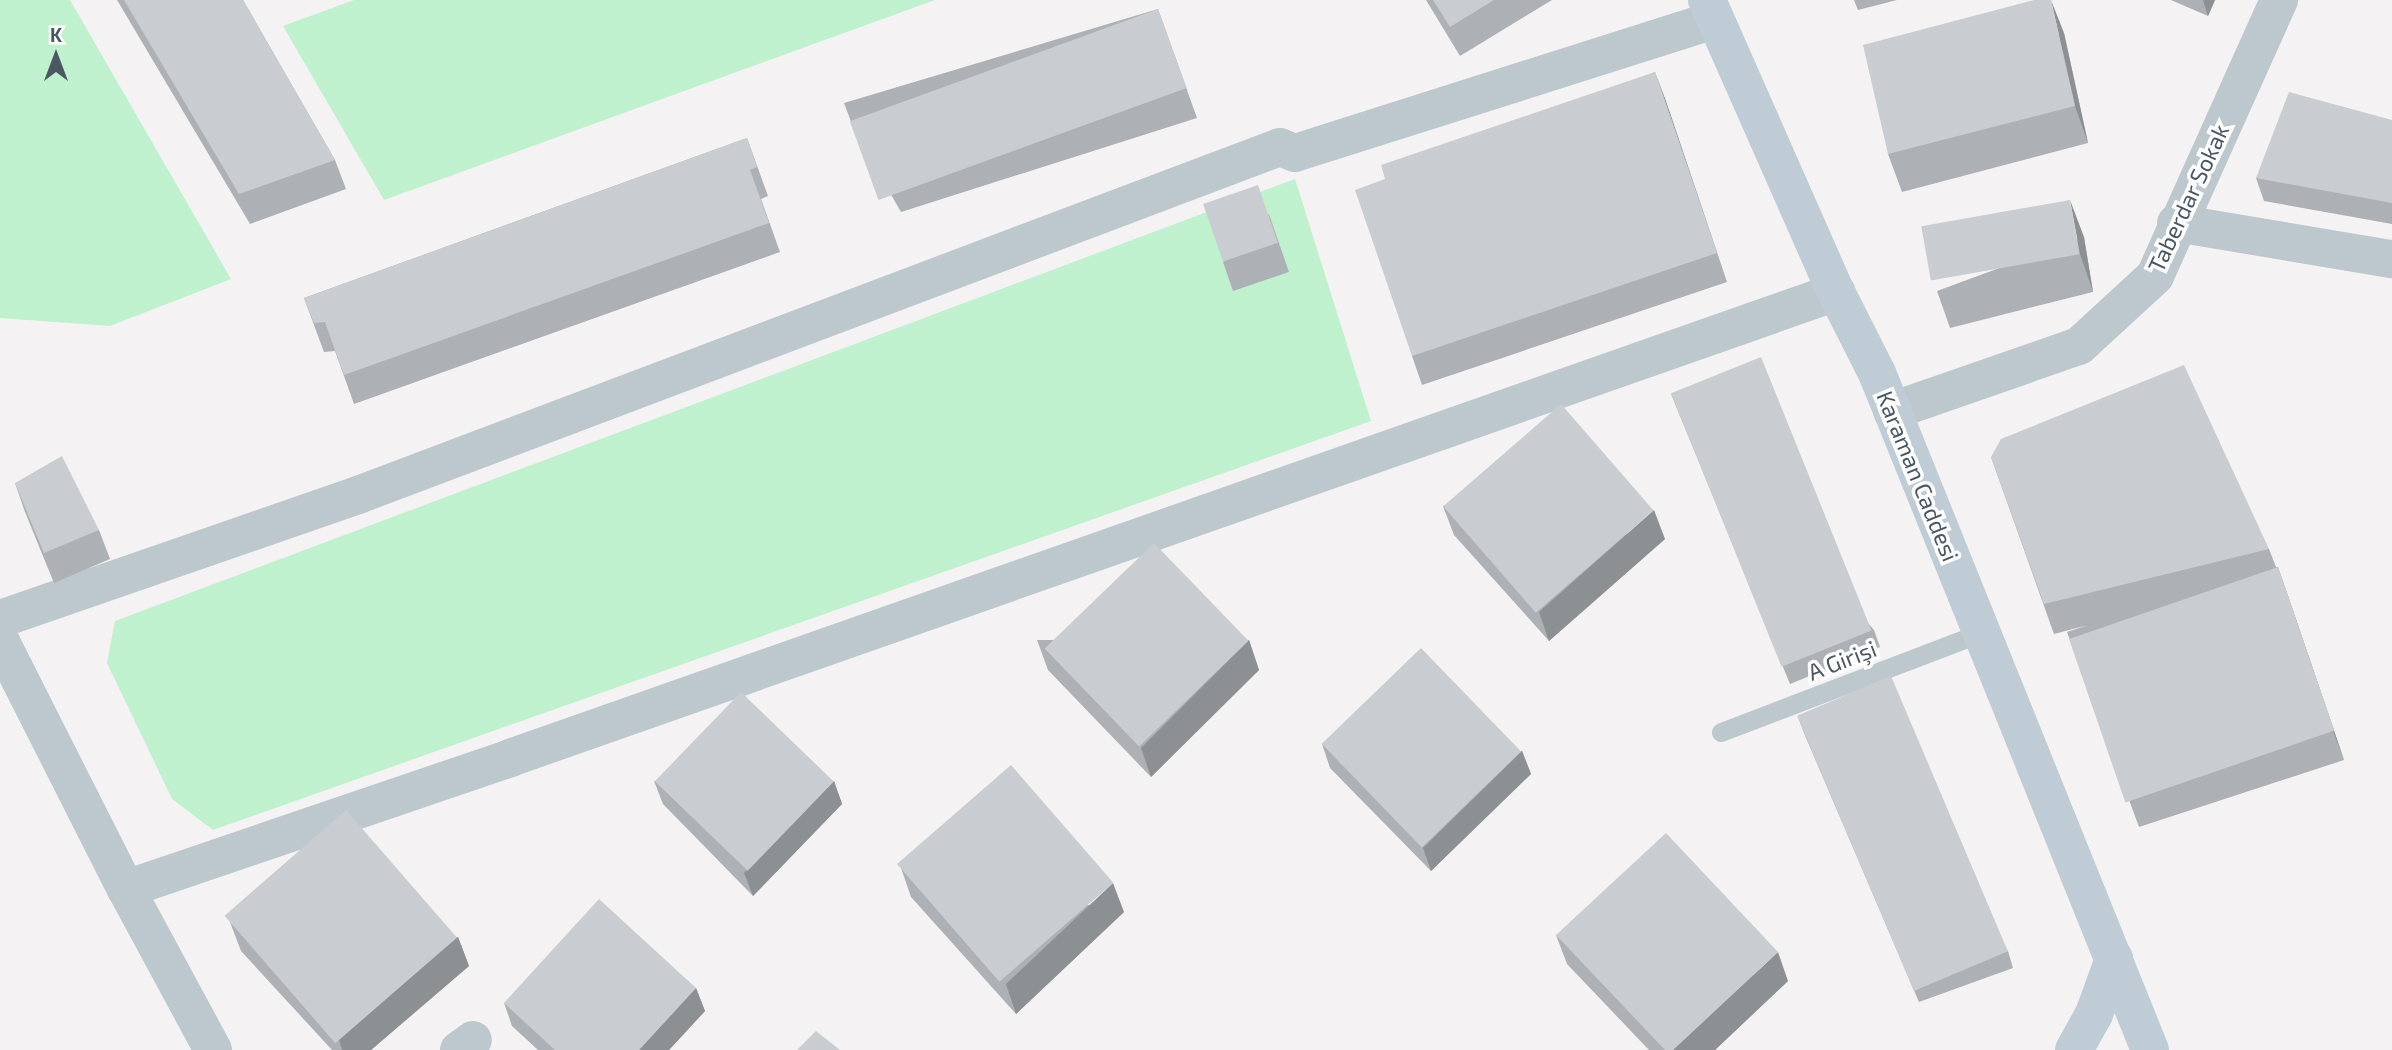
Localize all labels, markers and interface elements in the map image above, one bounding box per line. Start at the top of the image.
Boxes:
north arrow [21,21,91,91]
text: K [50,23,62,46]
street label: Taberdar Sokak [2142,119,2234,277]
street label: Karaman Caddesi [1871,387,1965,565]
street label: A Girişi [1803,634,1881,686]

